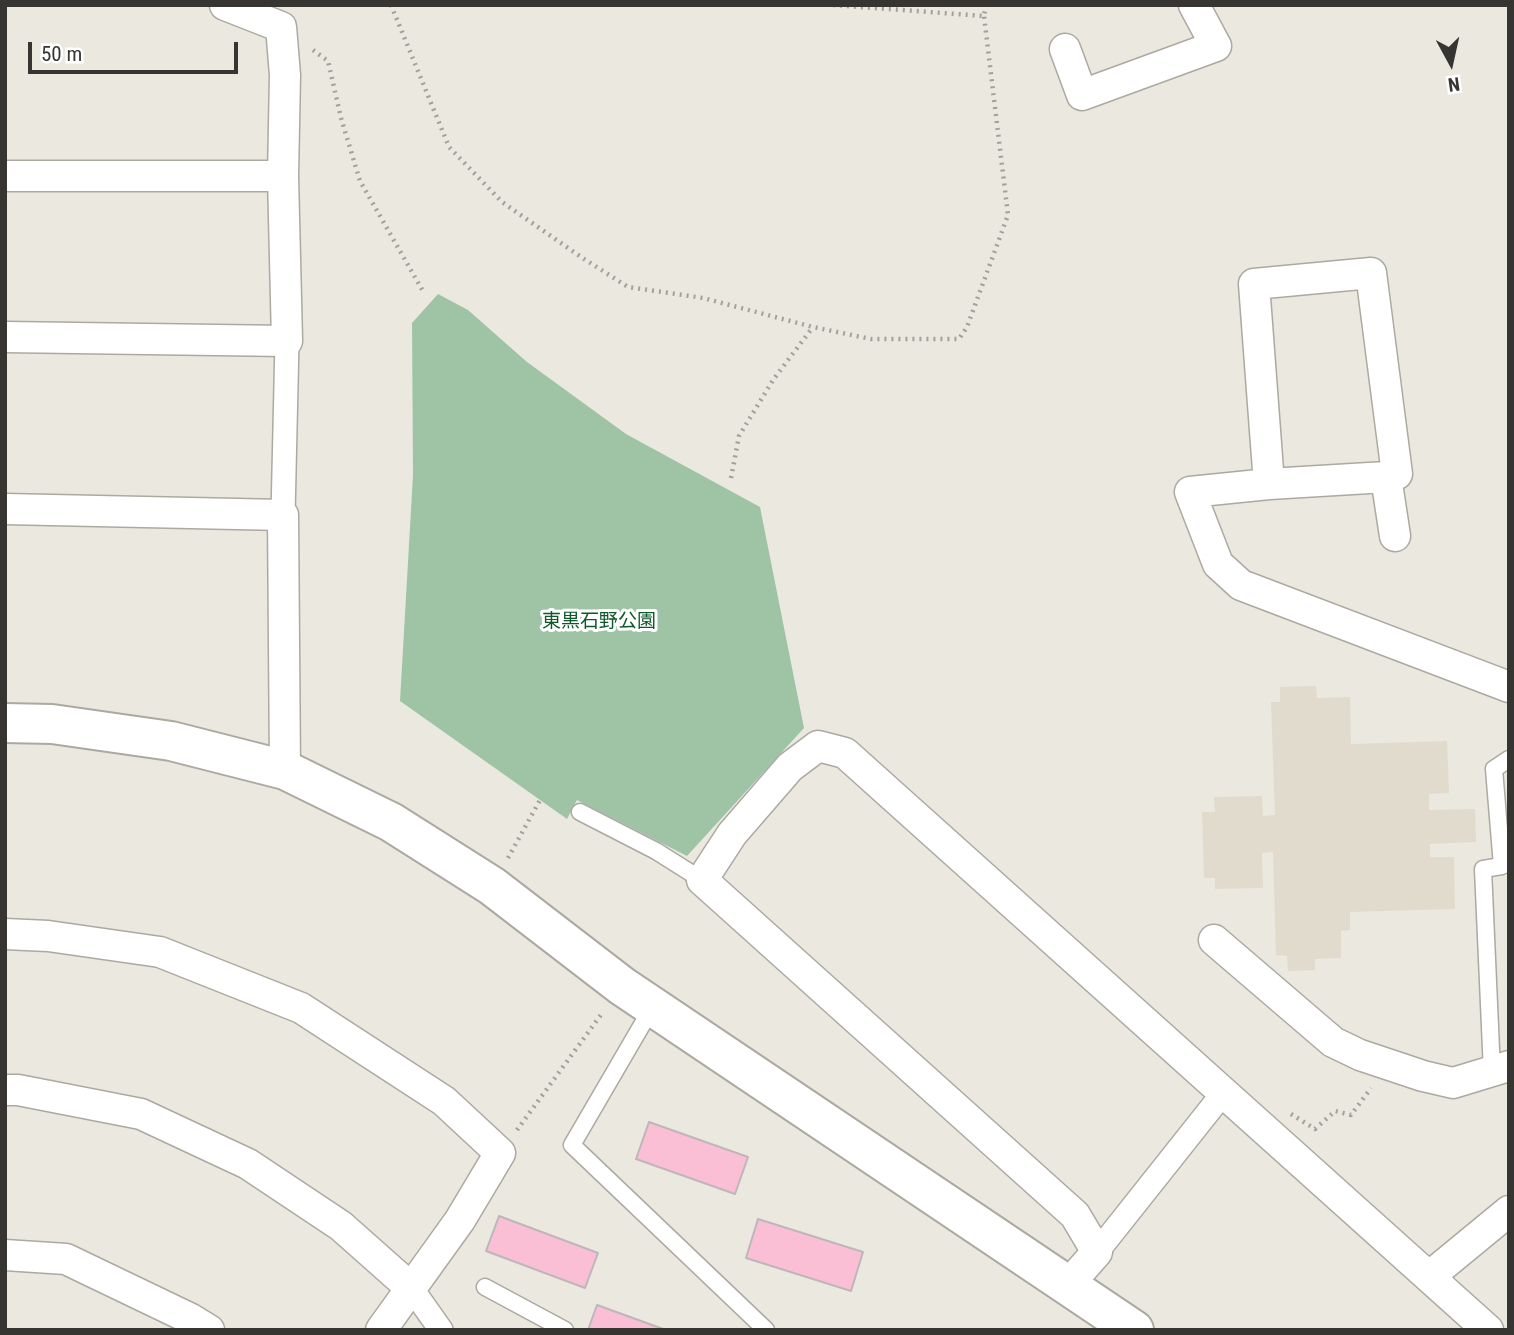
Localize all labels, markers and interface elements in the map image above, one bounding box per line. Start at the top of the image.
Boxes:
scale bar [32,28,242,72]
north arrow [1416,28,1486,98]
text: 50 m [41,42,82,66]
text: N [1447,72,1461,96]
park label: 東黒石野公園 [542,611,656,633]

